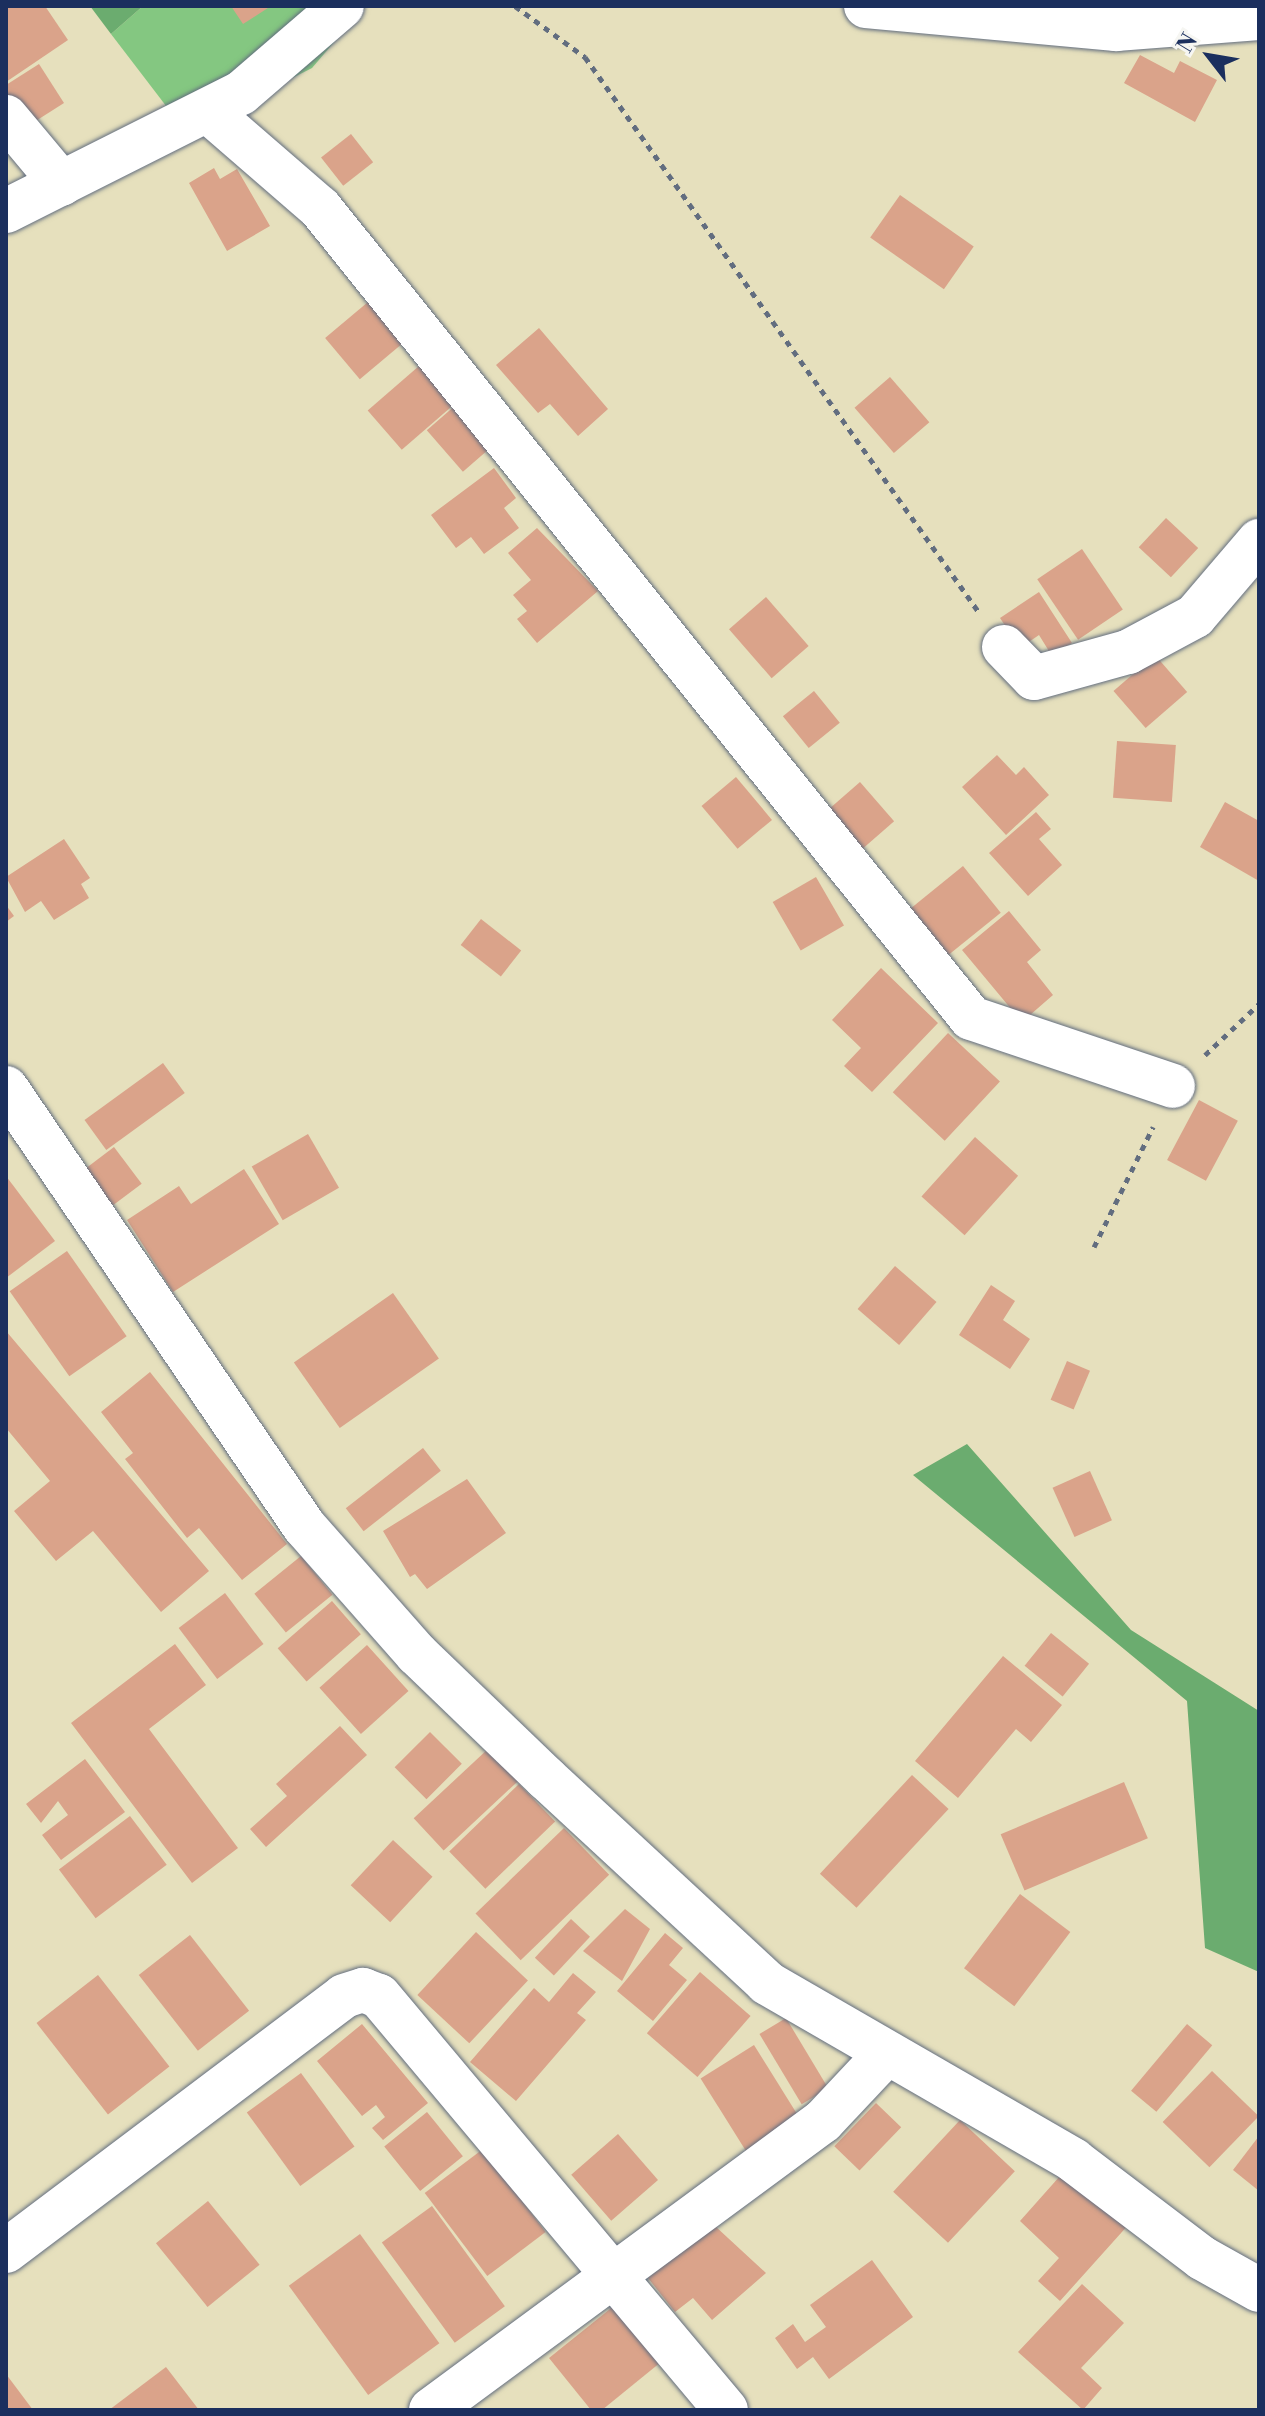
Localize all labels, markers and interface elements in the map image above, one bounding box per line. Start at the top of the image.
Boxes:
north arrow [1169,16,1249,96]
text: N [1172,29,1204,58]

